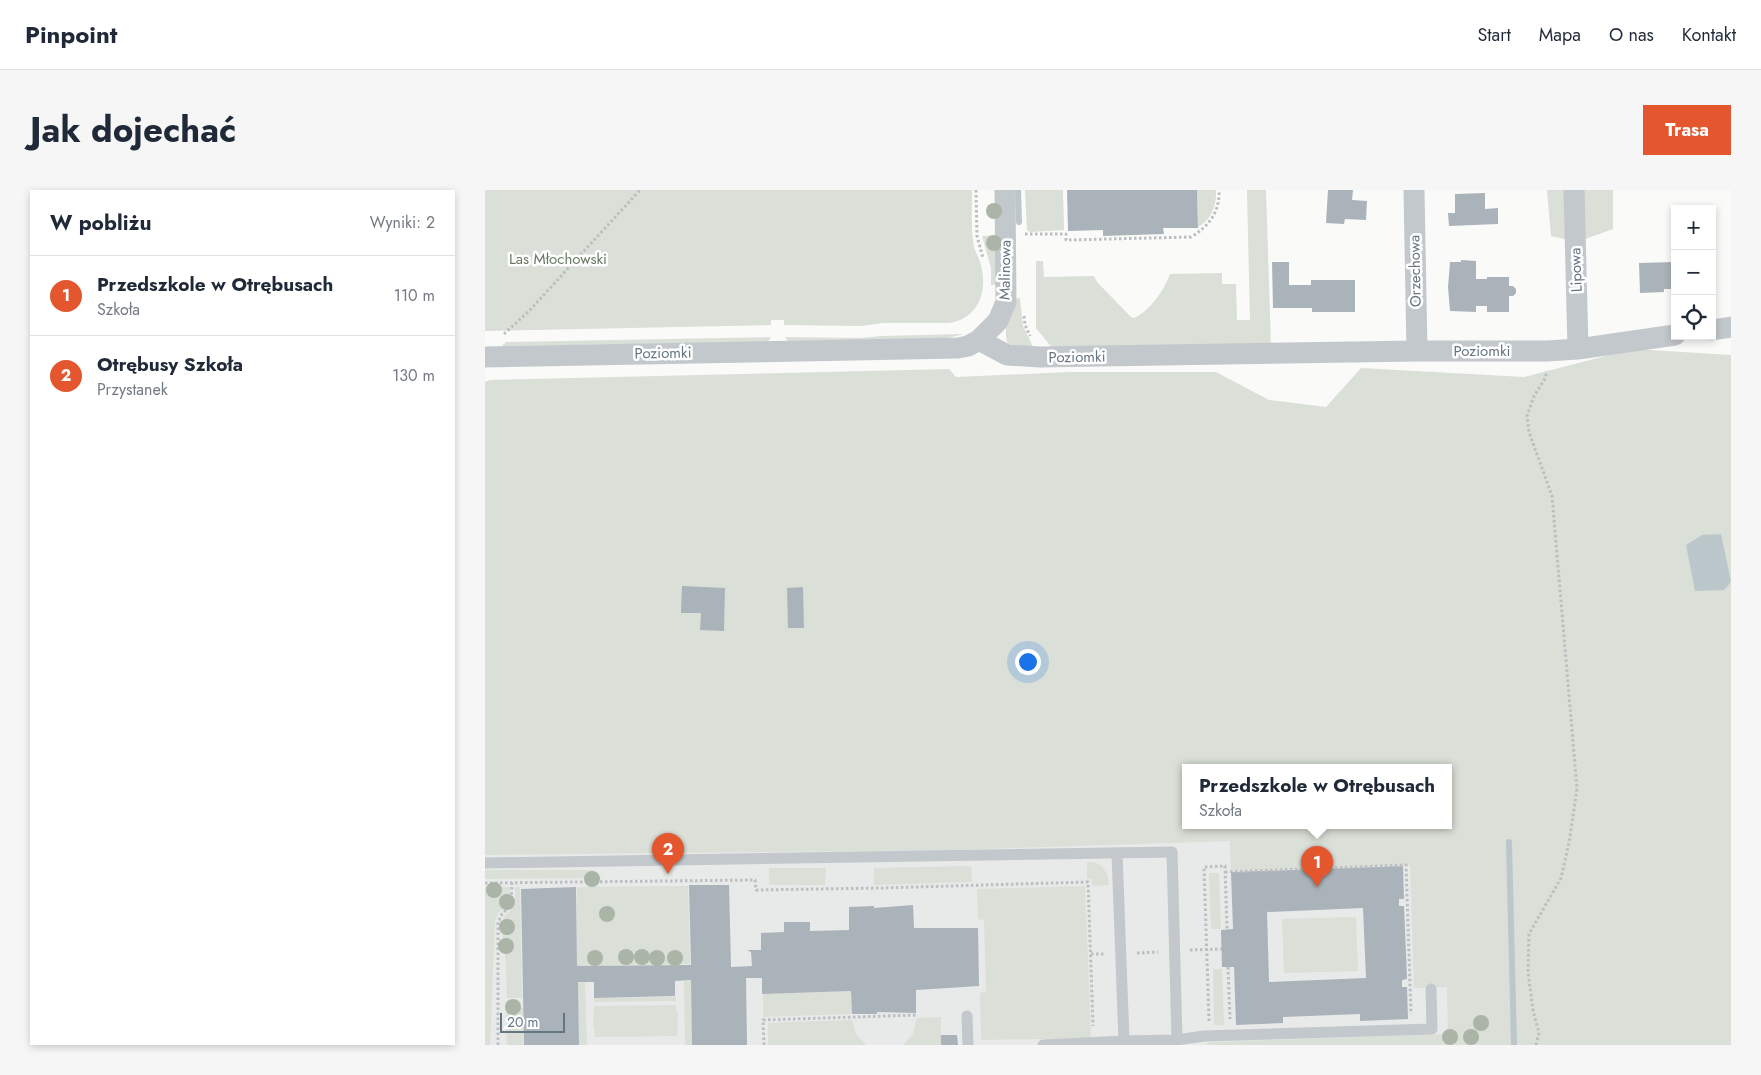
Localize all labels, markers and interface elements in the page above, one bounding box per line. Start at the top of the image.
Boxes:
text: Pinpoint [25,17,117,52]
text: Start [1477,22,1511,48]
text: Mapa [1539,22,1581,48]
text: O nas [1609,22,1654,48]
text: Kontakt [1682,22,1736,48]
text: Jak dojechać [30,105,236,155]
button: Trasa [1643,105,1731,155]
map controls [1671,205,1716,340]
button: + [1671,205,1716,250]
text: W pobliżu [50,208,151,238]
text: Wyniki: 2 [370,211,435,234]
street label: Orzechowa [1403,235,1427,307]
street label: Malinowa [993,240,1017,300]
street label: Lipowa [1564,247,1588,293]
park label: Las Młochowski [509,248,607,270]
button: − [1671,250,1716,295]
text: Przedszkole w Otrębusach [97,271,333,298]
text: 1 [62,284,70,307]
text: 110 m [394,284,435,307]
button: locate [1671,295,1716,340]
text: Szkoła [97,298,140,321]
street label: Poziomki [1454,340,1510,362]
street label: Poziomki [634,342,692,364]
street label: Poziomki [1048,346,1106,368]
text: Otrębusy Szkoła [97,351,243,378]
text: 2 [61,364,71,387]
text: 130 m [392,364,435,387]
text: Przystanek [97,378,168,401]
your location [1015,649,1041,675]
popup [1182,764,1452,829]
text: Przedszkole w Otrębusach [1199,772,1435,799]
text: Szkoła [1199,799,1242,822]
pin: 2 [652,833,684,874]
pin: 1 [1301,846,1333,887]
scale bar [500,1010,565,1033]
text: 20 m [507,1012,539,1032]

